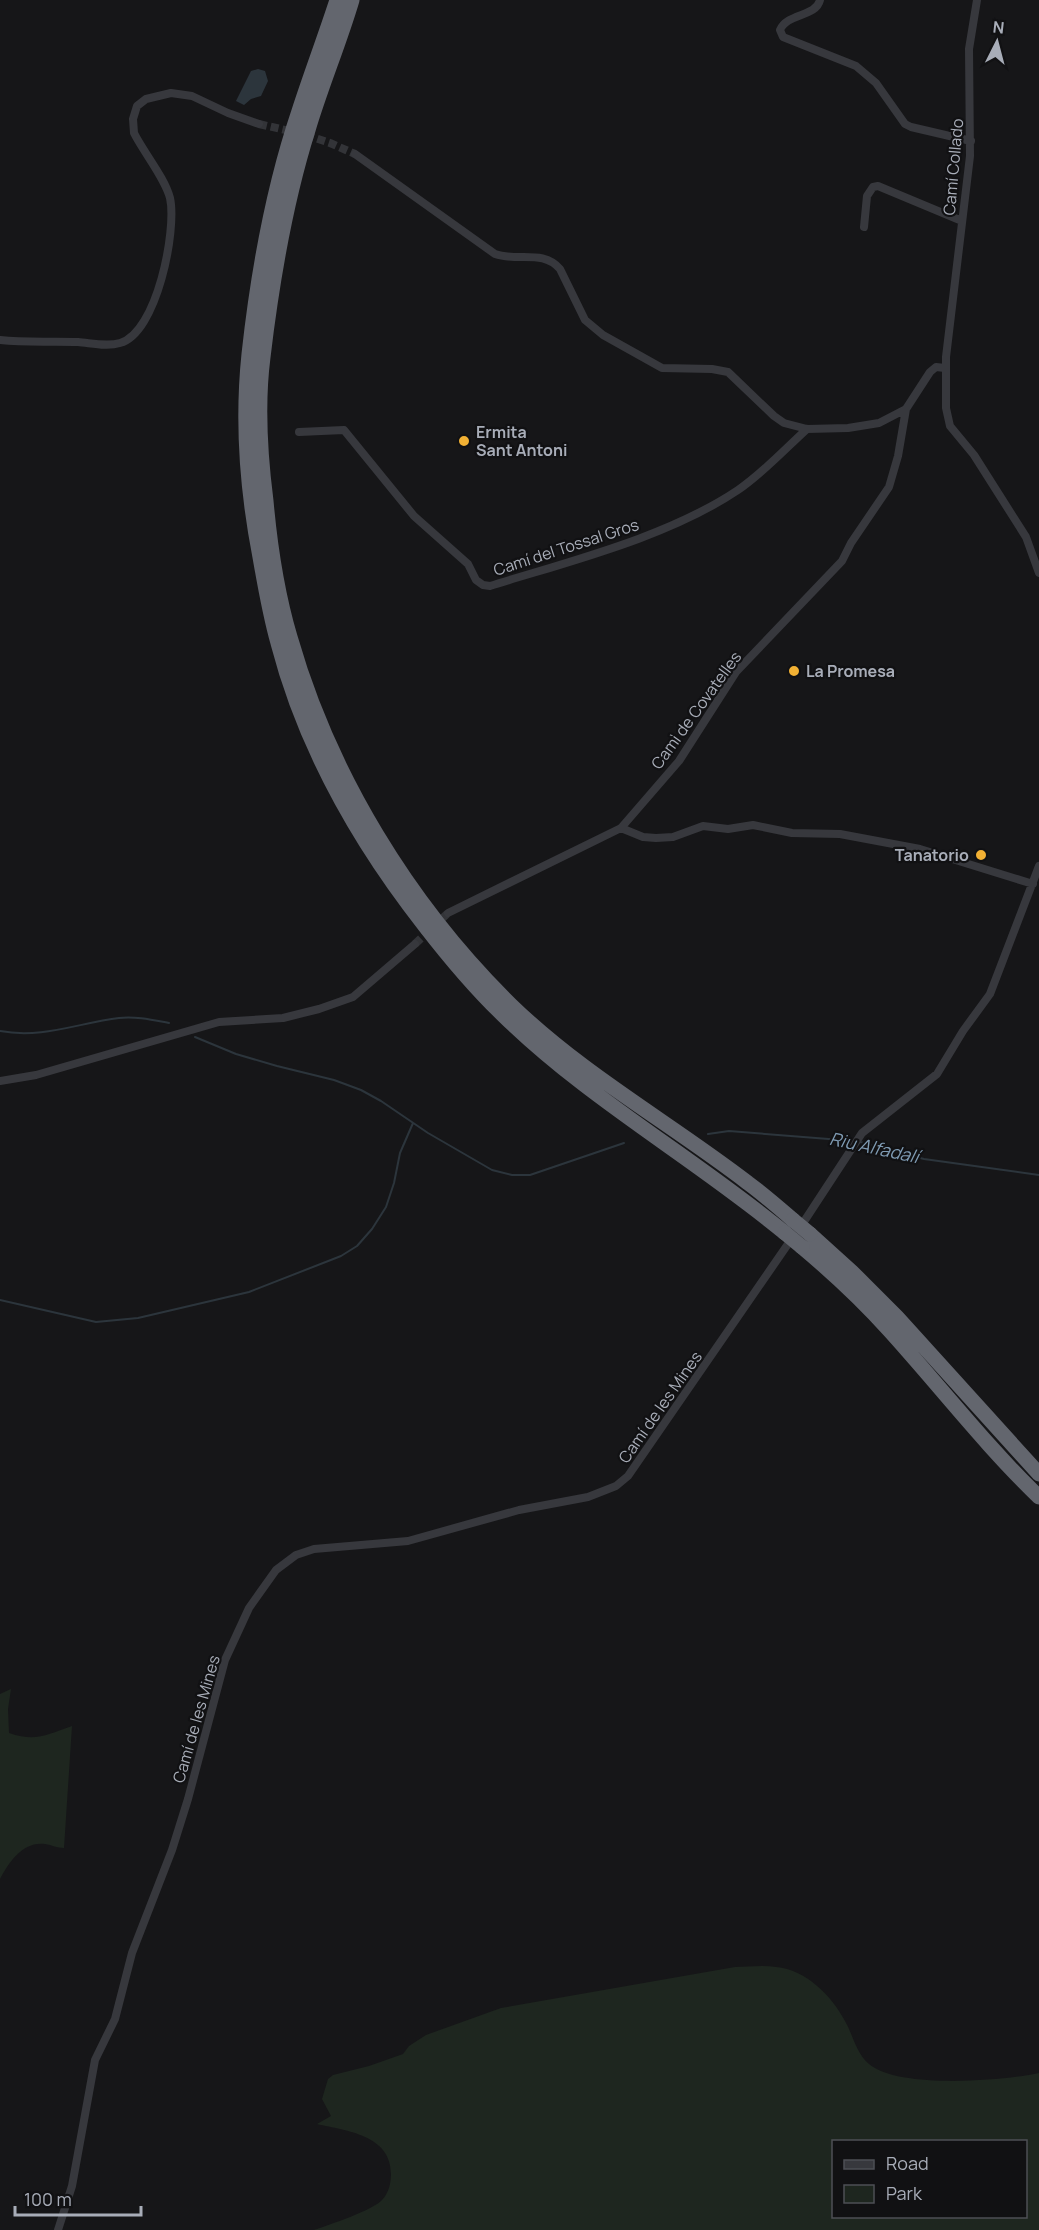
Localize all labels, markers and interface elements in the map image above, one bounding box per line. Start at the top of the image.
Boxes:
north arrow [967,12,1027,72]
text: N [992,16,1005,39]
street label: Camí Collado [938,118,968,216]
place label: Ermita Sant Antoni [476,421,567,461]
marker: Ermita Sant Antoni [457,434,471,448]
street label: Camí del Tossal Gros [491,513,641,581]
street label: Camì de Covatelles [646,647,746,773]
place label: La Promesa [806,660,895,682]
marker: La Promesa [787,664,801,678]
place label: Tanatorio [895,844,969,866]
marker: Tanatorio [974,848,988,862]
water label: Riu Alfadalí [827,1126,925,1169]
street label: Camí de les Mines [613,1347,707,1467]
street label: Camí de les Mines [167,1653,225,1785]
legend [832,2140,1027,2218]
text: Road [886,2151,929,2175]
scale bar [15,2179,141,2217]
text: Park [886,2181,923,2205]
text: 100 m [24,2187,72,2211]

